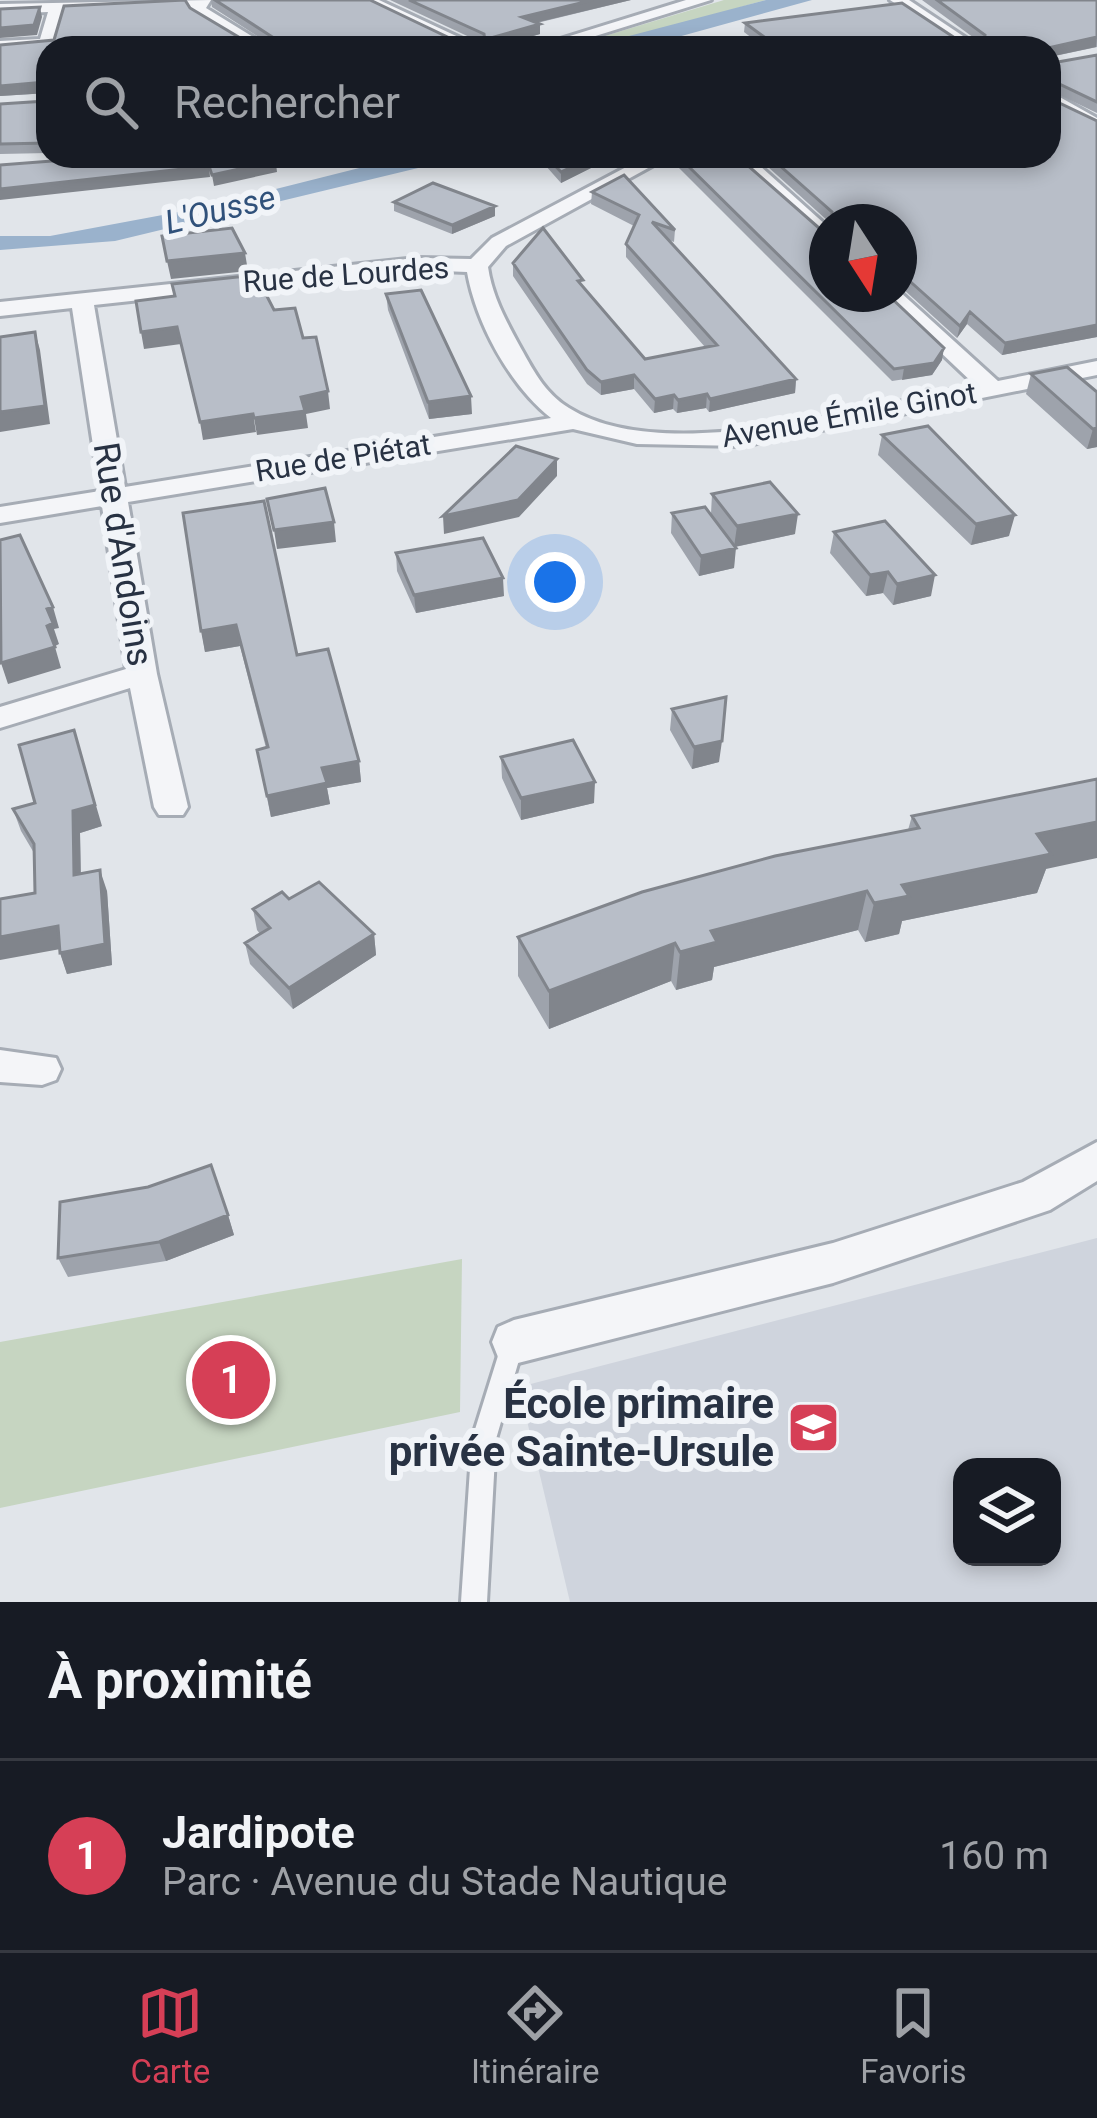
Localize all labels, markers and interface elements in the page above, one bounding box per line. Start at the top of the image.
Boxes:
search box [36,36,1061,168]
icon: search [78,69,144,135]
text: Rechercher [174,76,400,129]
water label: L'Ousse [161,177,279,242]
north arrow [809,204,917,312]
street label: Rue de Lourdes [242,250,450,299]
street label: Avenue Émile Ginot [719,375,979,454]
street label: Rue de Piétat [253,426,433,489]
street label: Rue d'Andoins [85,439,161,669]
your location [525,552,585,612]
pin: 1 [192,1335,270,1425]
place label: École primaire privée Sainte-Ursule [389,1379,774,1476]
school or university icon: École primaire privée Sainte-Ursule [785,1399,841,1455]
map controls [953,1458,1061,1566]
button: layers [953,1458,1061,1566]
text: À proximité [48,1651,312,1710]
text: Jardipote [162,1806,355,1859]
text: 1 [76,1833,98,1879]
text: 160 m [939,1833,1049,1879]
text: Parc · Avenue du Stade Nautique [162,1859,727,1905]
tab: Carte [130,1980,210,2091]
tab: Itinéraire [471,1980,599,2091]
tab: Favoris [860,1980,967,2091]

